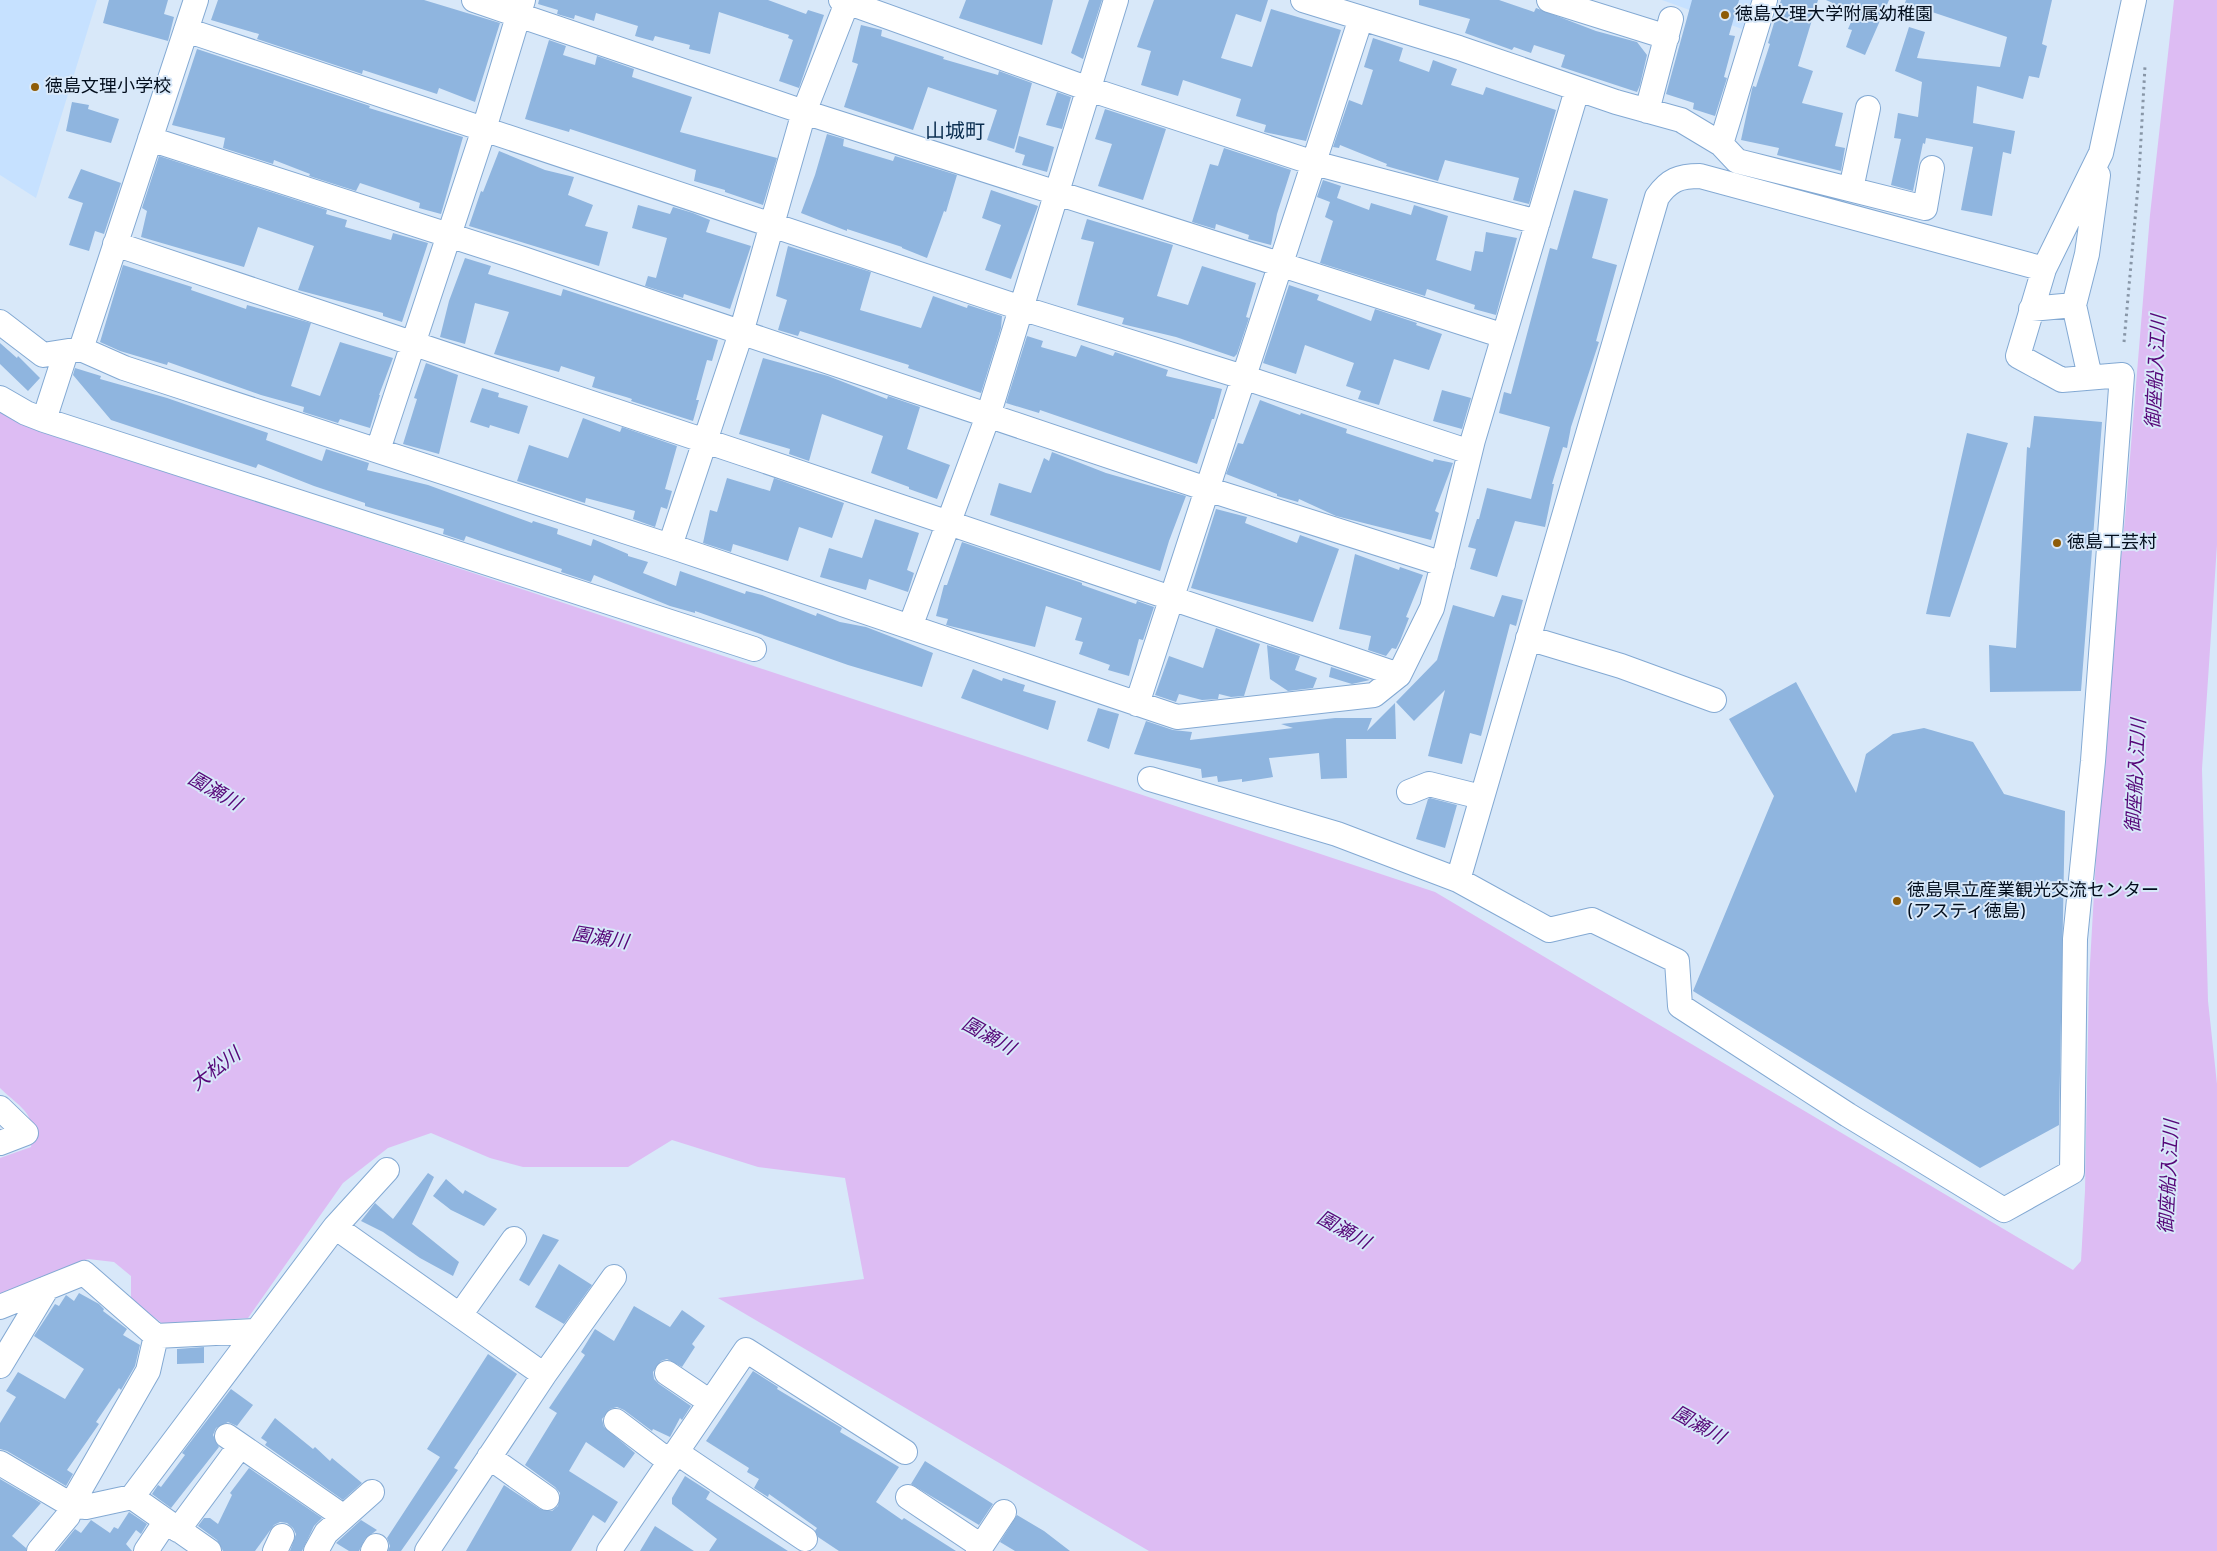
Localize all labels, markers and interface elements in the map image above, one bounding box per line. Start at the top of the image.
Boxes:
place label: 徳島文理大学附属幼稚園 [1735,4,1933,27]
marker: 徳島文理大学附属幼稚園 [1719,9,1731,21]
place label: 徳島文理小学校 [45,76,171,99]
marker: 徳島文理小学校 [29,81,41,93]
district label: 山城町 [925,120,985,146]
water label: 御座船入江川 [2142,312,2172,430]
place label: 徳島工芸村 [2067,532,2157,555]
marker: 徳島工芸村 [2051,537,2063,549]
water label: 御座船入江川 [2122,716,2152,834]
water label: 園瀬川 [183,767,246,818]
place label: 徳島県立産業観光交流センター (アスティ徳島) [1907,880,2159,924]
marker: 徳島県立産業観光交流センター (アスティ徳島) [1891,895,1903,907]
water label: 園瀬川 [570,923,632,956]
water label: 園瀬川 [957,1013,1020,1062]
water label: 大松川 [186,1042,248,1097]
water label: 御座船入江川 [2155,1117,2185,1235]
water label: 園瀬川 [1312,1207,1375,1256]
water label: 園瀬川 [1667,1402,1730,1451]

